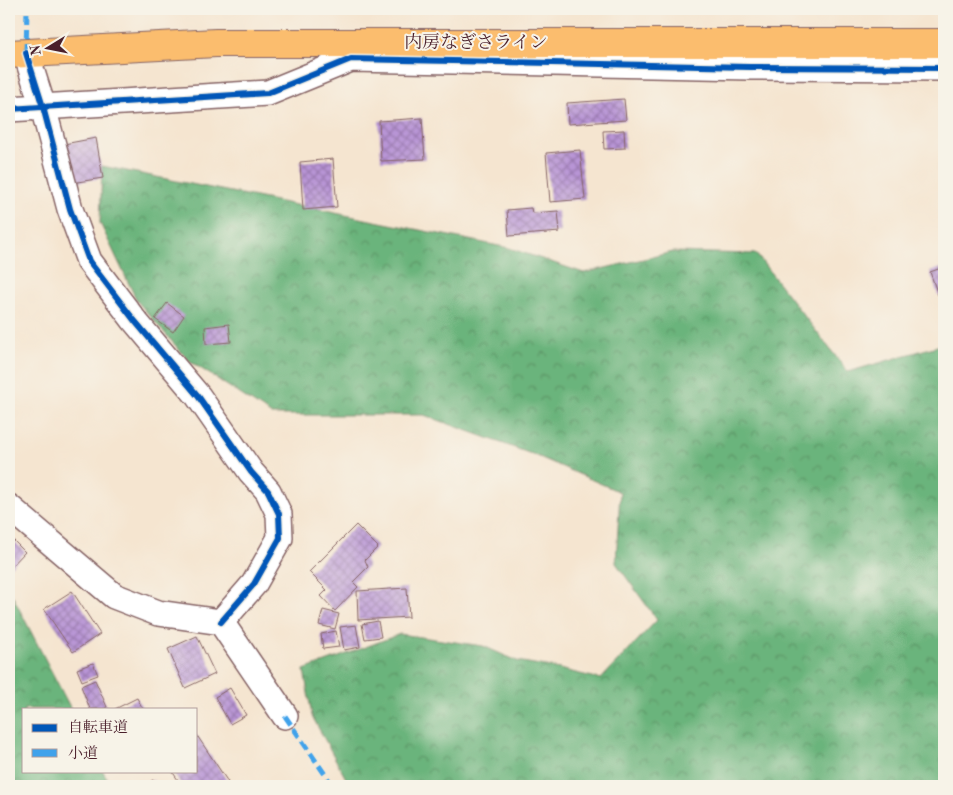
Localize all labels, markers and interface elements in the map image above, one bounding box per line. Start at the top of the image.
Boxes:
north arrow [22,22,72,72]
street label: 内房なぎさライン [404,32,548,52]
text: N [28,43,44,57]
legend [22,708,198,772]
text: 自転車道 [68,719,128,736]
text: 小道 [68,745,98,762]

